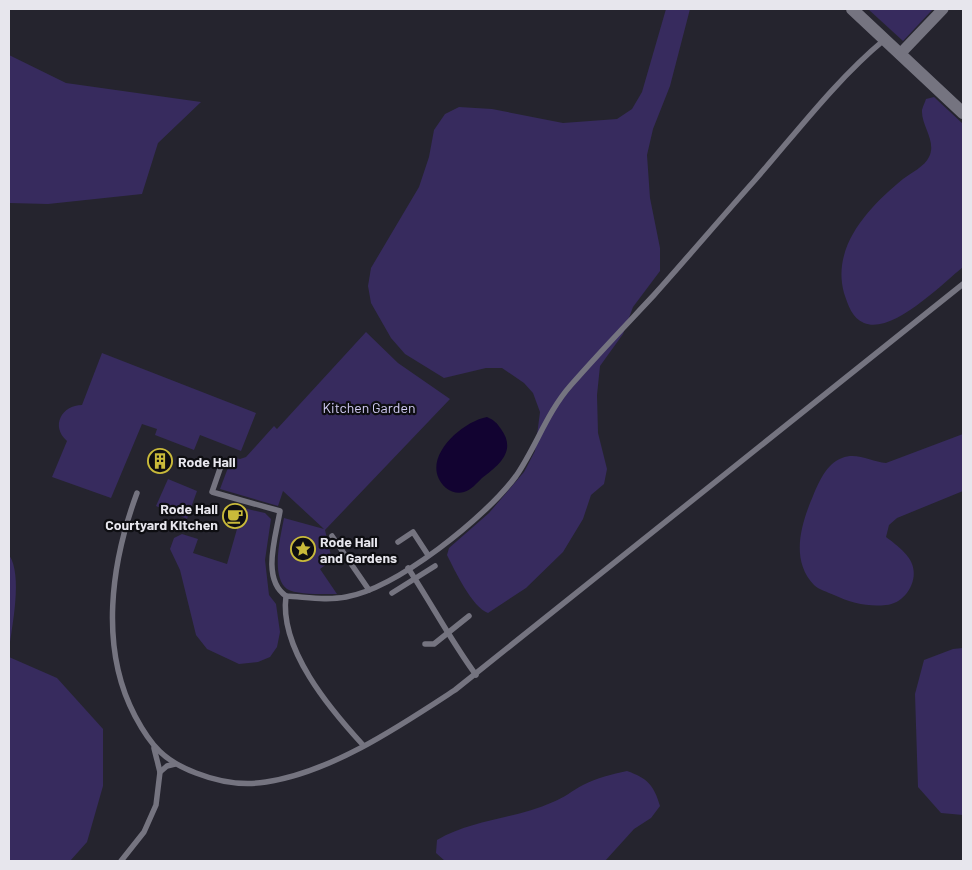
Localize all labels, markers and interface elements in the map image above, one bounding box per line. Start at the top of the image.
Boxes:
park label: Kitchen Garden [323,399,415,416]
building icon: Rode Hall [147,448,173,474]
place label: Rode Hall [178,453,236,470]
place label: Rode Hall Courtyard Kitchen [105,500,218,533]
cafe icon: Rode Hall Courtyard Kitchen [222,503,248,529]
place label: Rode Hall and Gardens [320,533,397,566]
place icon: Rode Hall and Gardens [290,536,316,562]

